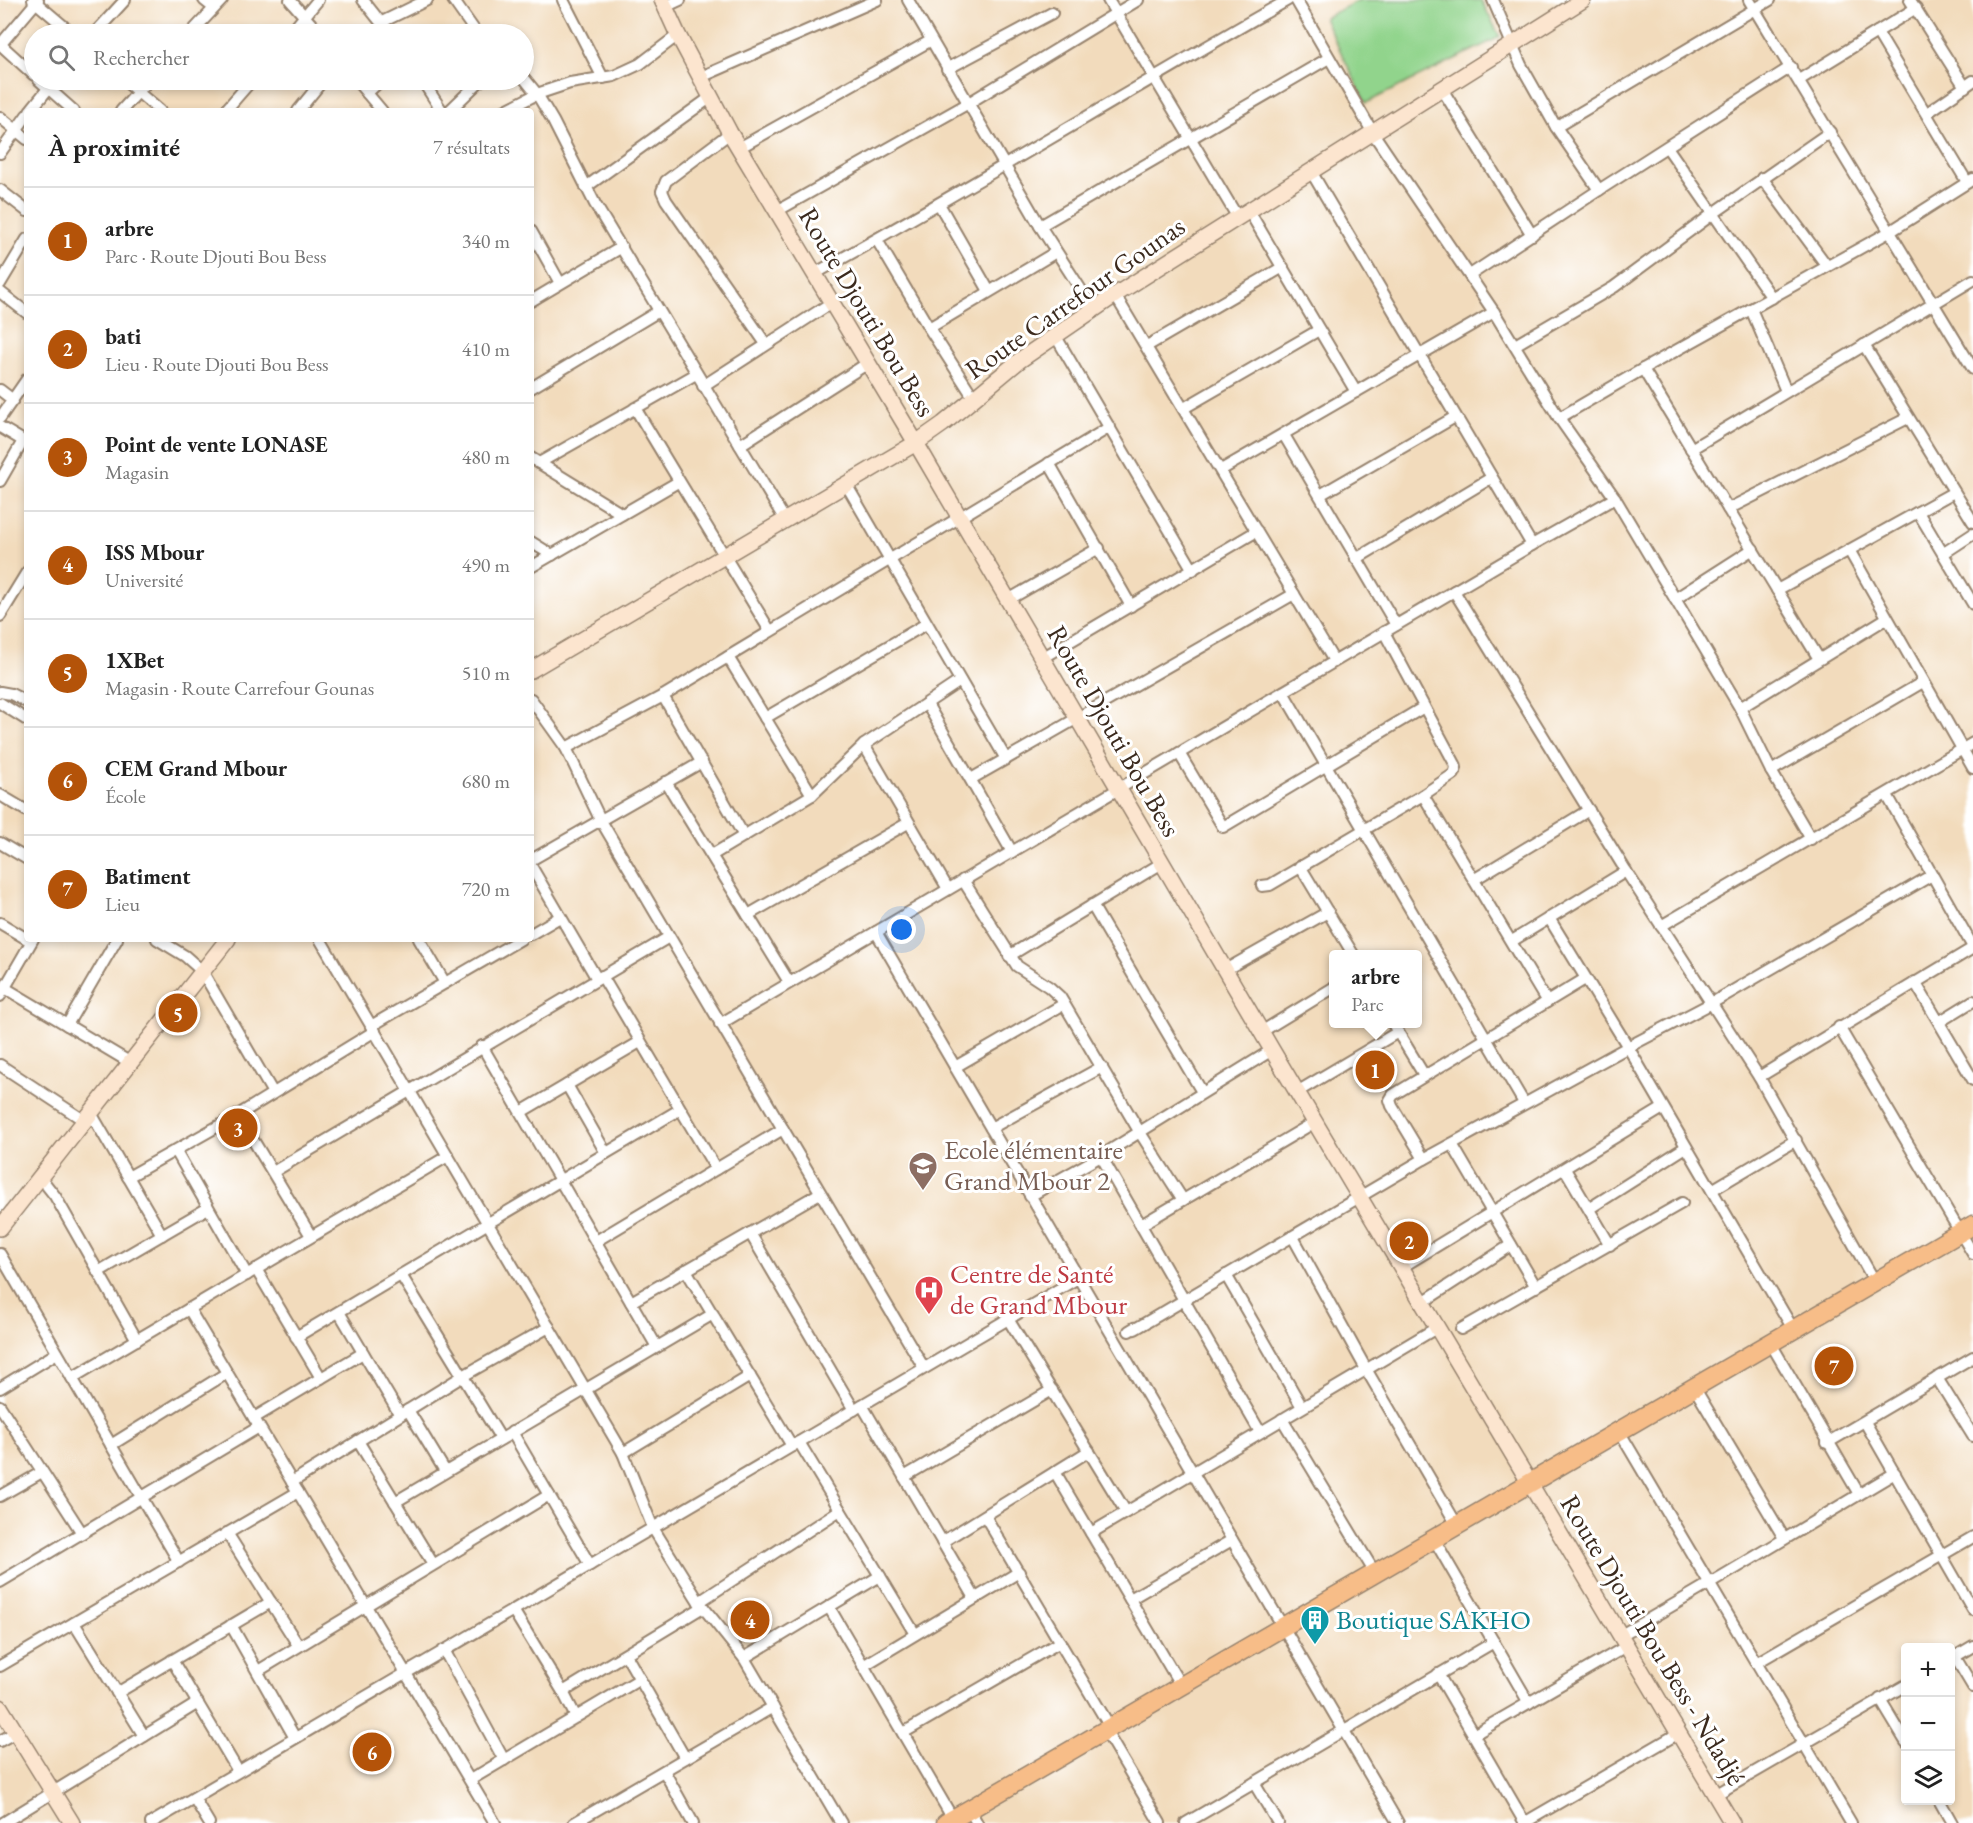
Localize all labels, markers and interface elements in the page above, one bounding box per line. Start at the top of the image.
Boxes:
search box [24,24,534,90]
icon: search [45,41,78,74]
text: Rechercher [93,43,189,72]
text: À proximité [48,130,180,164]
text: 7 résultats [433,134,510,160]
street label: Route Djouti Bou Bess [791,201,944,423]
street label: Route Carrefour Gounas [958,208,1192,387]
text: arbre [105,214,154,243]
text: 1 [62,228,73,254]
text: 340 m [462,228,510,254]
text: Parc · Route Djouti Bou Bess [105,243,326,269]
text: bati [105,322,141,351]
text: 2 [62,336,73,362]
text: 410 m [462,336,510,362]
text: Lieu · Route Djouti Bou Bess [105,351,329,377]
text: Point de vente LONASE [105,430,328,459]
text: 3 [62,444,73,470]
text: 480 m [462,444,510,470]
text: Magasin [105,459,169,485]
text: ISS Mbour [105,538,204,567]
text: 4 [62,552,73,578]
text: 490 m [462,552,510,578]
text: Université [105,567,183,593]
street label: Route Djouti Bou Bess [1040,619,1189,843]
text: 1XBet [105,646,164,675]
text: 5 [62,660,73,686]
text: 510 m [462,660,510,686]
text: Magasin · Route Carrefour Gounas [105,675,374,701]
text: CEM Grand Mbour [105,754,287,783]
text: 6 [62,768,73,794]
text: 680 m [462,768,510,794]
text: École [105,783,146,809]
text: Batiment [105,862,190,891]
text: 7 [62,876,73,902]
text: 720 m [462,876,510,902]
text: Lieu [105,891,140,917]
your location [887,915,916,944]
popup [1329,950,1422,1028]
text: arbre [1351,962,1400,991]
pin: 5 [158,990,198,1036]
text: Parc [1351,991,1384,1017]
pin: 1 [1356,1048,1394,1092]
pin: 3 [218,1106,258,1150]
place label: Ecole élémentaire Grand Mbour 2 [944,1132,1123,1198]
school or university icon: Ecole élémentaire Grand Mbour 2 [907,1150,939,1192]
pin: 2 [1390,1218,1428,1264]
place label: Centre de Santé de Grand Mbour [950,1256,1127,1322]
hospital icon: Centre de Santé de Grand Mbour [913,1274,945,1316]
pin: 7 [1814,1344,1854,1388]
street label: Route Djouti Bou Bess - Ndadjé [1553,1488,1754,1791]
pin: 4 [730,1598,770,1642]
place label: Boutique SAKHO [1336,1602,1531,1637]
building icon: Boutique SAKHO [1299,1604,1331,1646]
map controls [1901,1643,1955,1805]
button: + [1901,1643,1955,1697]
button: − [1901,1697,1955,1751]
pin: 6 [352,1730,392,1774]
button: layers [1901,1751,1955,1805]

